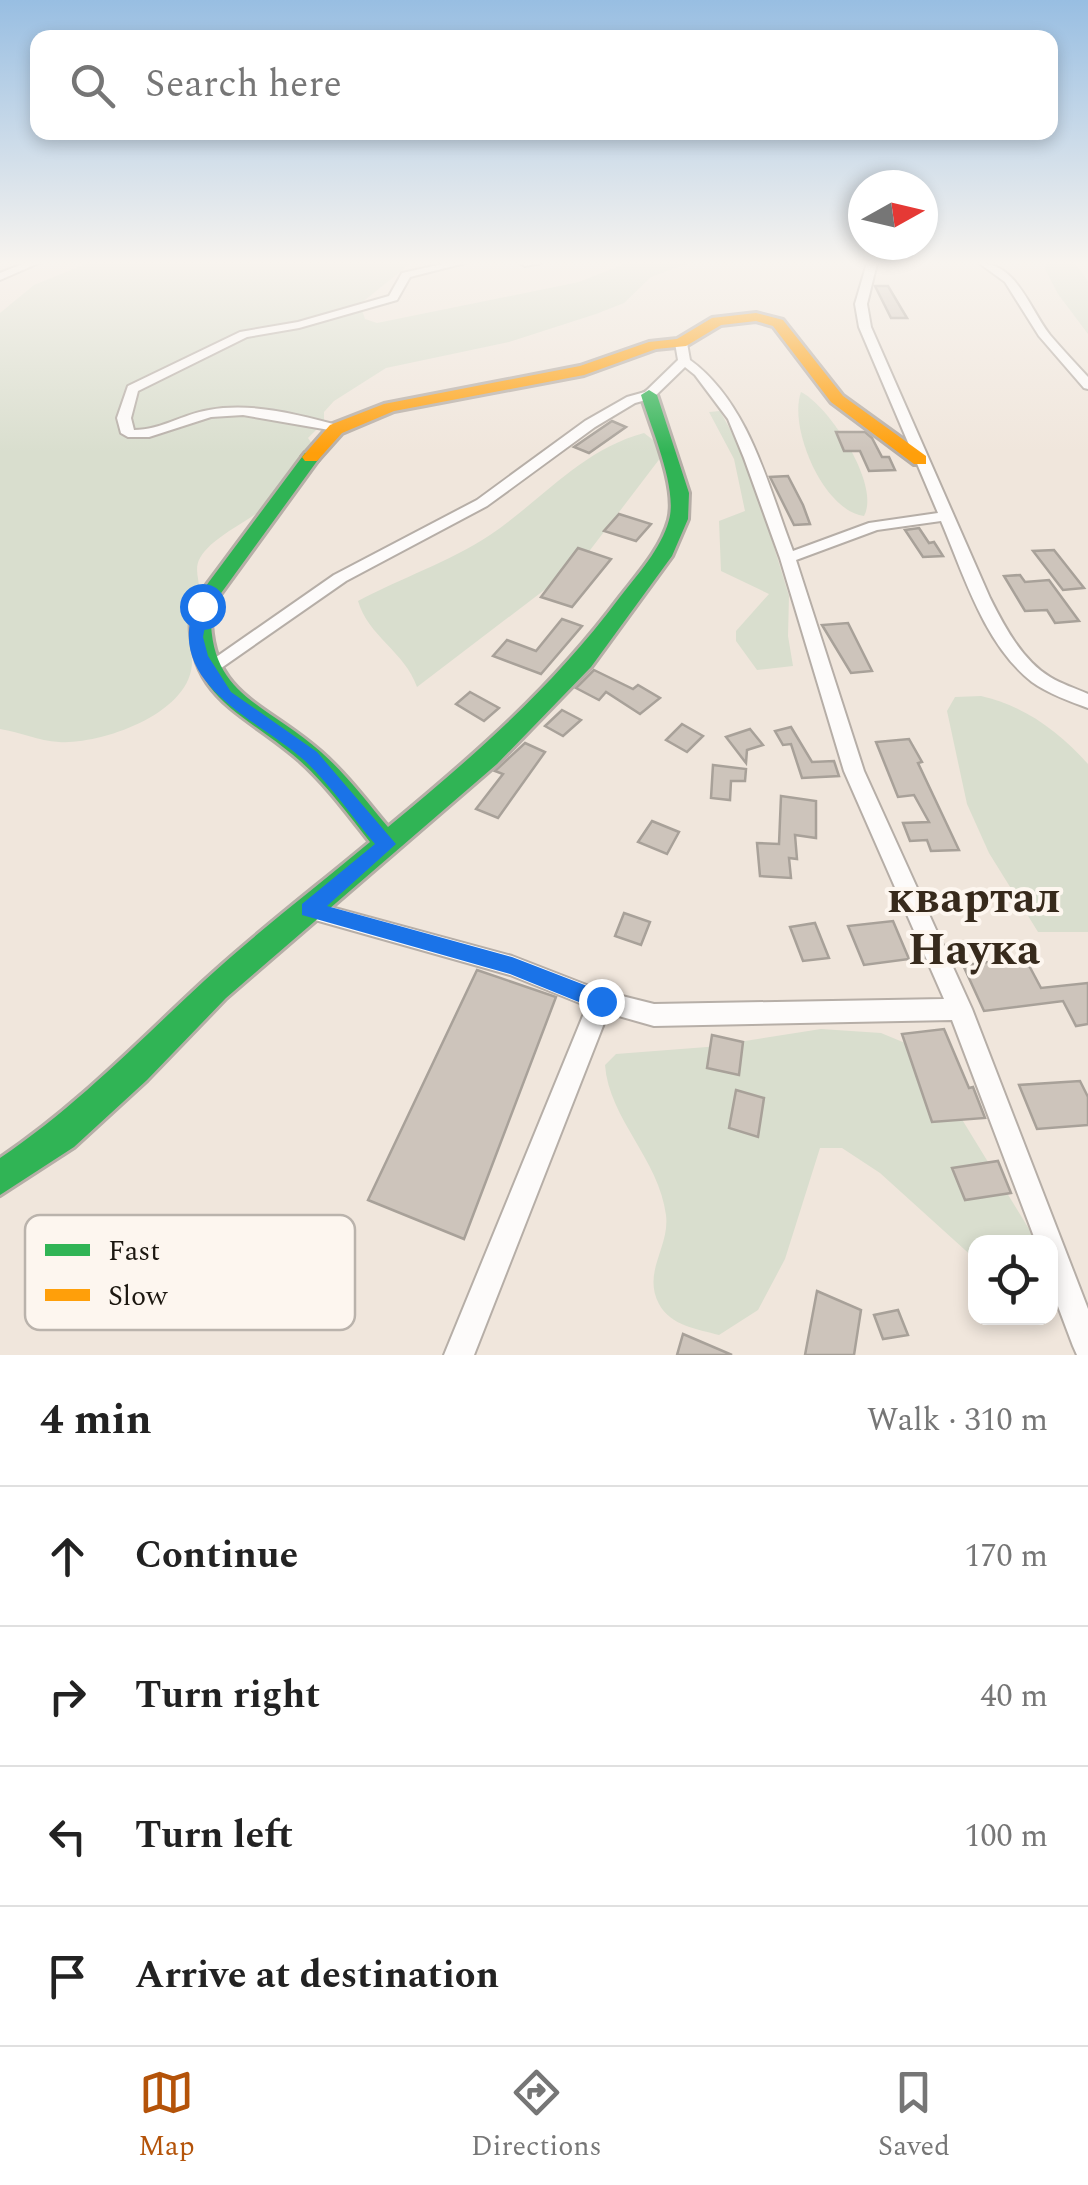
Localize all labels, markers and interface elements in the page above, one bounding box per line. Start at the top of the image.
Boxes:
search box [30,30,1058,140]
text: Search here [145,56,342,114]
icon: search [65,58,120,113]
north arrow [848,170,938,260]
route start [180,584,226,630]
district label: квартал Наука [887,864,1061,985]
route end [579,979,625,1025]
legend [25,1215,355,1330]
text: Fast [108,1230,160,1273]
map controls [968,1235,1058,1325]
button: locate [968,1235,1058,1325]
text: Slow [108,1275,168,1318]
text: 4 min [40,1389,152,1452]
text: Walk · 310 m [867,1396,1048,1445]
text: Continue [135,1527,298,1585]
icon: ahead [40,1529,95,1584]
text: 170 m [964,1532,1048,1581]
text: Turn right [135,1667,320,1725]
icon: right [40,1669,95,1724]
text: 40 m [980,1672,1048,1721]
text: Turn left [135,1807,293,1865]
icon: left [40,1809,95,1864]
text: 100 m [964,1812,1048,1861]
text: Arrive at destination [135,1947,499,2005]
icon: arrive [40,1949,95,2004]
tab: Map [138,2065,195,2168]
tab: Directions [471,2065,602,2168]
tab: Saved [878,2065,950,2168]

